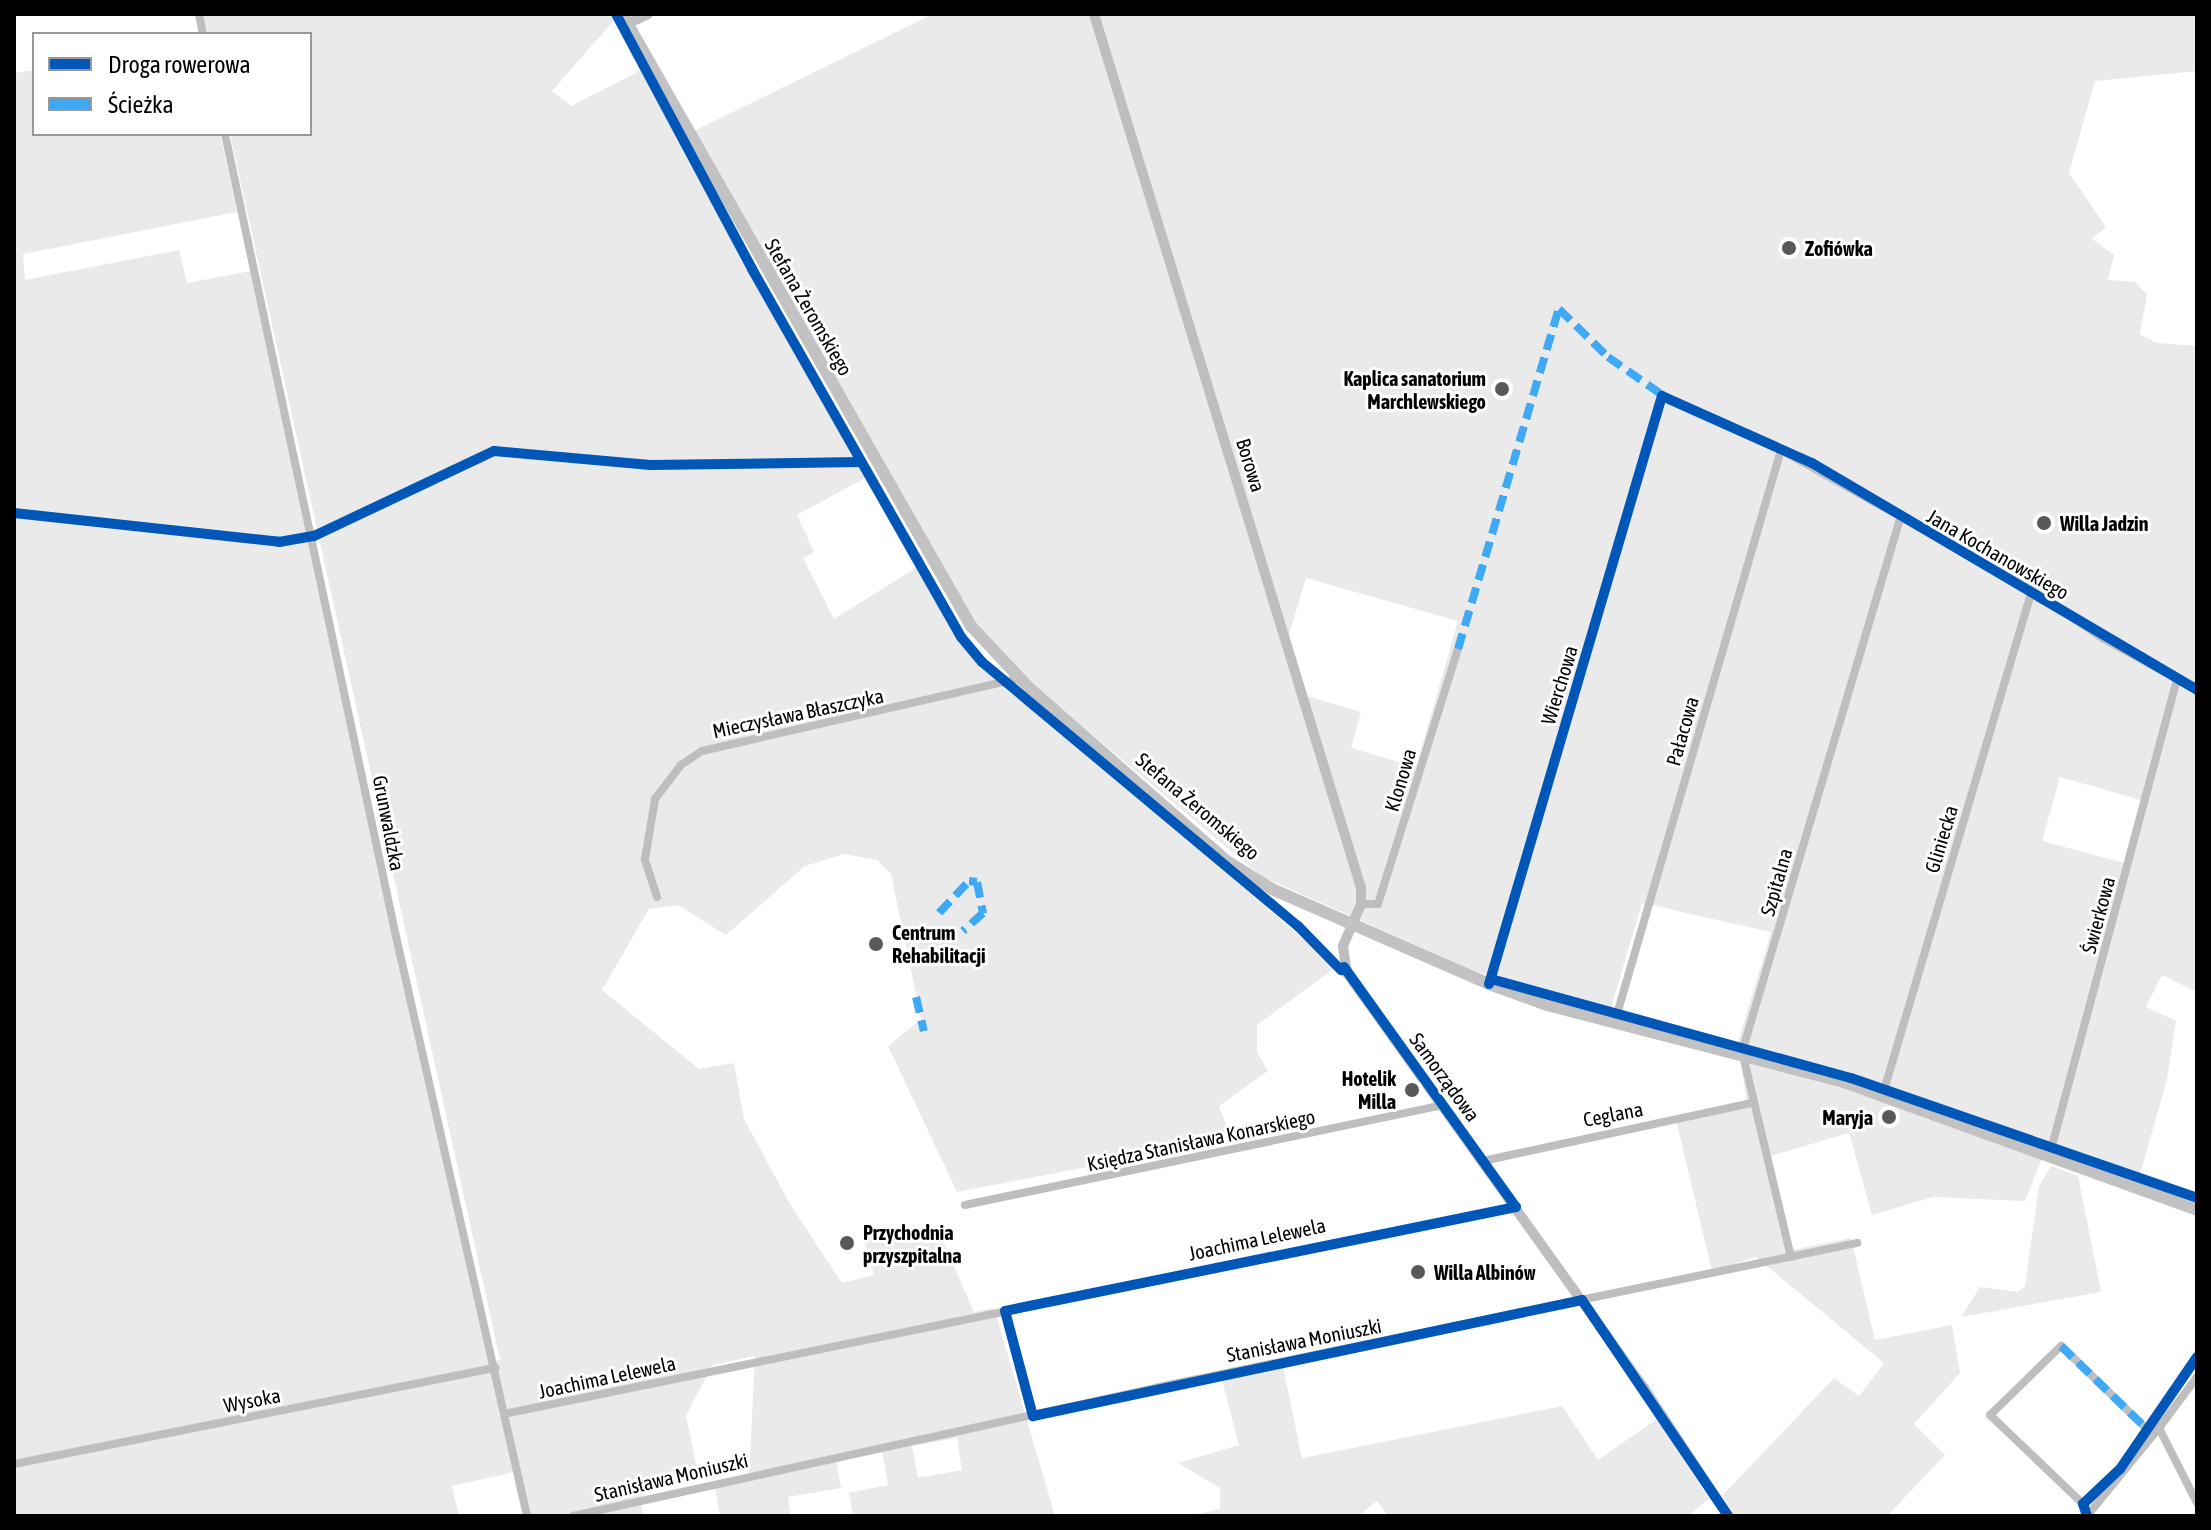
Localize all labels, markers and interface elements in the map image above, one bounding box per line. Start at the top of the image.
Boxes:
legend [32,32,312,136]
text: Droga rowerowa [108,51,251,78]
text: Ścieżka [108,91,174,118]
street label: Stefana Żeromskiego [760,234,858,380]
place label: Zofiówka [1805,236,1873,260]
marker: Zofiówka [1780,239,1798,257]
place label: Kaplica sanatorium Marchlewskiego [1344,366,1486,413]
marker: Kaplica sanatorium Marchlewskiego [1493,380,1511,398]
street label: Borowa [1231,435,1271,495]
street label: Jana Kochanowskiego [1923,504,2073,604]
place label: Willa Jadzin [2060,511,2148,535]
marker: Willa Jadzin [2035,514,2053,532]
street label: Wierchowa [1536,643,1582,727]
street label: Mieczysława Błaszczyka [710,683,886,743]
street label: Pałacowa [1661,694,1703,768]
street label: Klonowa [1379,746,1421,814]
street label: Stefana Żeromskiego [1131,747,1265,865]
street label: Grunwaldzka [368,773,410,873]
street label: Gliniecka [1919,802,1963,876]
street label: Szpitalna [1755,846,1797,918]
street label: Świerkowa [2076,874,2120,956]
place label: Centrum Rehabilitacji [892,920,986,967]
marker: Centrum Rehabilitacji [867,935,885,953]
street label: Samorządowa [1405,1028,1485,1126]
place label: Hotelik Milla [1342,1066,1396,1113]
marker: Hotelik Milla [1403,1081,1421,1099]
street label: Ceglana [1581,1096,1645,1132]
street label: Księdza Stanisława Konarskiego [1085,1104,1317,1176]
place label: Maryja [1822,1105,1873,1129]
marker: Maryja [1880,1108,1898,1126]
street label: Joachima Lelewela [1186,1213,1328,1265]
place label: Przychodnia przyszpitalna [863,1220,962,1267]
marker: Przychodnia przyszpitalna [838,1234,856,1252]
place label: Willa Albinów [1434,1260,1536,1284]
marker: Willa Albinów [1409,1263,1427,1281]
street label: Stanisława Moniuszki [1225,1313,1383,1367]
street label: Joachima Lelewela [536,1351,678,1403]
street label: Wysoka [222,1383,282,1417]
street label: Stanisława Moniuszki [592,1448,750,1506]

